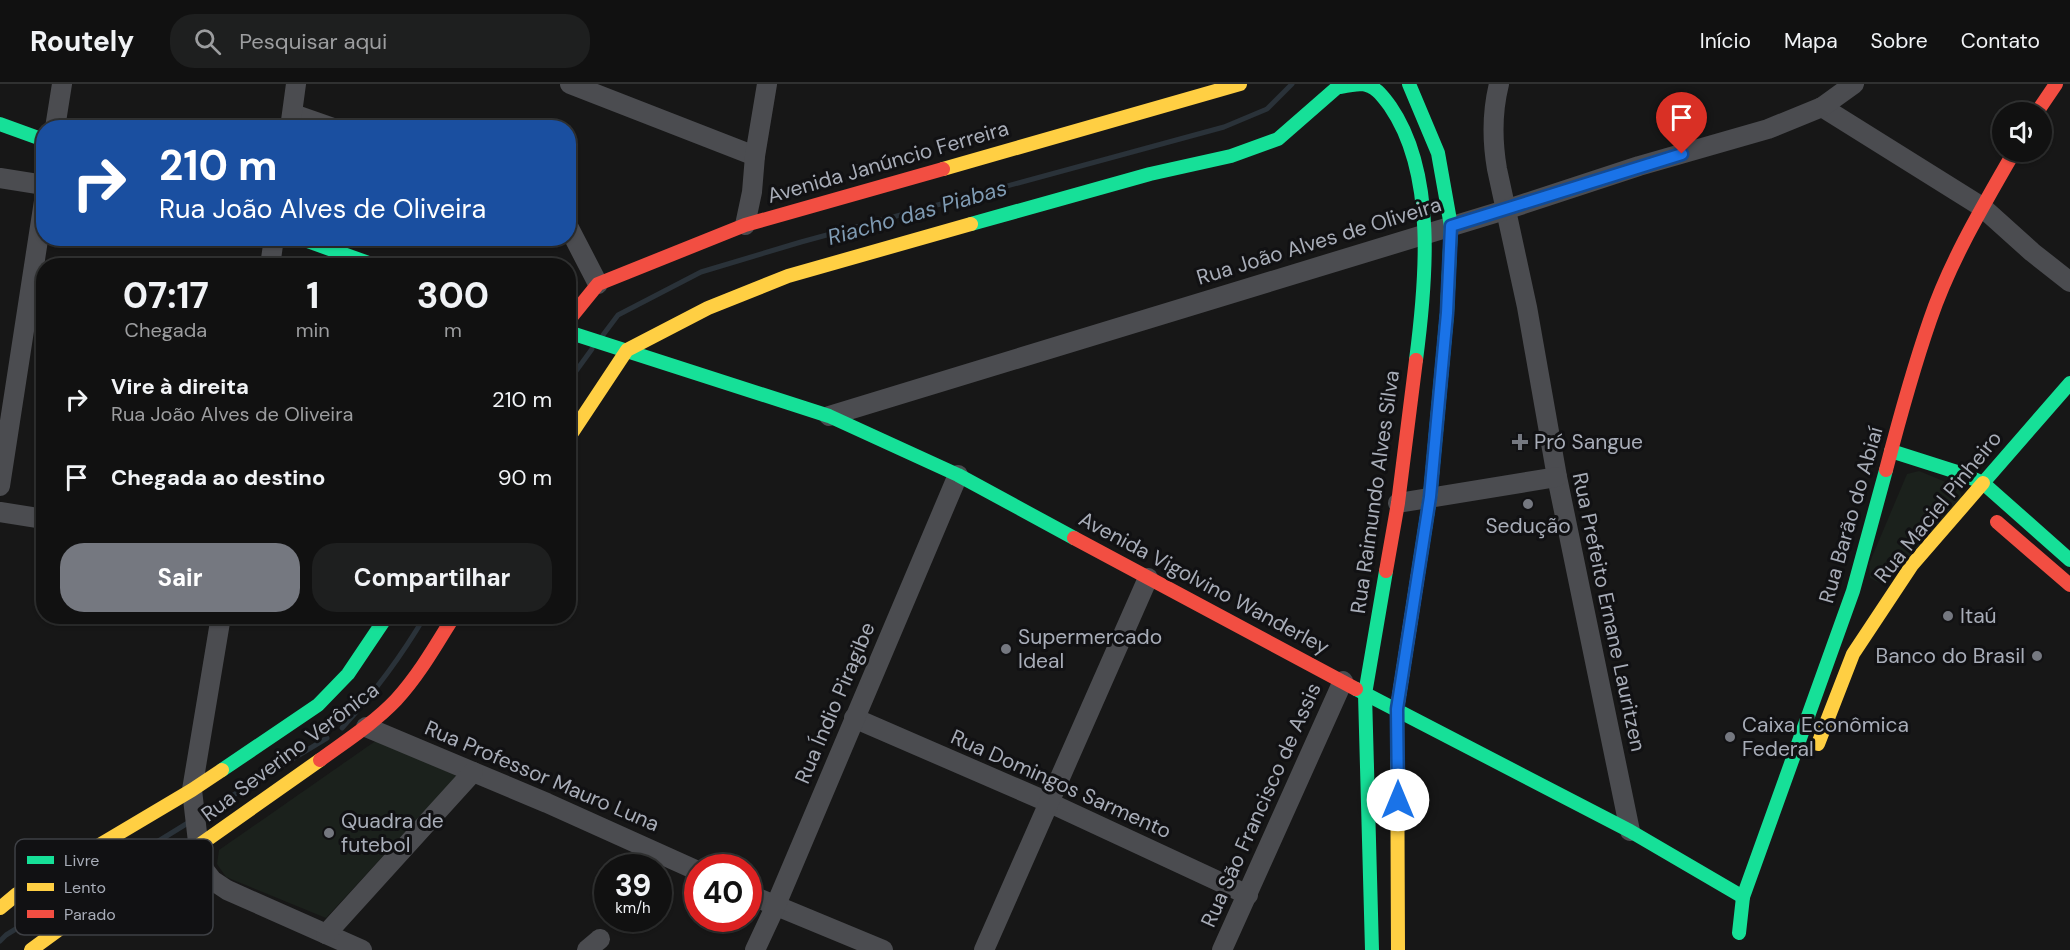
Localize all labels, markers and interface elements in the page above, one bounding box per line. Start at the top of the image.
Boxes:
search box [170,14,590,68]
text: Routely [30,23,134,60]
icon: search [191,25,224,58]
text: Pesquisar aqui [239,27,387,56]
text: Início [1700,27,1751,55]
text: Mapa [1784,27,1838,55]
text: Sobre [1871,27,1928,55]
text: Contato [1961,27,2040,55]
pin [1656,92,1707,154]
icon: arrive [1665,101,1698,134]
map controls [1992,102,2052,162]
button: sound [1992,102,2052,162]
street label: Avenida Janúncio Ferreira [764,114,1012,210]
text: 210 m [159,138,277,193]
icon: right [60,144,138,222]
water label: Riacho das Piabas [824,173,1010,252]
street label: Rua João Alves de Oliveira [1193,190,1445,292]
text: Rua João Alves de Oliveira [159,191,486,226]
text: 07:17 [123,272,209,319]
text: 1 [306,272,319,319]
text: 300 [417,272,489,319]
text: Chegada [125,317,207,343]
text: min [296,317,330,343]
text: m [444,317,462,343]
street label: Rua Raimundo Alves Silva [1344,369,1406,615]
text: Vire à direita [111,372,249,401]
icon: right [60,383,93,416]
text: 210 m [492,385,552,414]
text: Rua João Alves de Oliveira [111,401,353,427]
street label: Rua Barão do Abiaí [1812,423,1890,606]
street label: Rua Maciel Pinheiro [1868,425,2008,589]
place label: Pró Sangue [1534,428,1643,456]
marker: Pró Sangue [1511,433,1529,451]
icon: arrive [60,461,93,494]
text: Chegada ao destino [111,463,325,492]
text: 90 m [498,463,552,492]
street label: Rua Prefeito Ernane Lauritzen [1566,470,1652,754]
marker: Sedução [1521,497,1535,511]
street label: Avenida Vigolvino Wanderley [1074,505,1334,661]
place label: Sedução [1485,512,1571,540]
button: Sair [60,543,300,612]
button: Compartilhar [312,543,552,612]
place label: Itaú [1960,602,1997,630]
marker: Itaú [1941,609,1955,623]
street label: Rua Índio Piragibe [788,618,882,788]
place label: Supermercado Ideal [1018,623,1162,675]
marker: Supermercado Ideal [999,642,1013,656]
place label: Banco do Brasil [1875,642,2025,670]
marker: Banco do Brasil [2030,649,2044,663]
street label: Rua Severino Verônica [196,676,384,828]
street label: Rua São Francisco de Assis [1194,678,1328,932]
place label: Caixa Econômica Federal [1742,711,1909,763]
street label: Rua Professor Mauro Luna [420,714,664,838]
street label: Rua Domingos Sarmento [946,723,1176,845]
marker: Caixa Econômica Federal [1723,730,1737,744]
position arrow [1366,768,1430,832]
place label: Quadra de futebol [341,807,444,859]
marker: Quadra de futebol [322,826,336,840]
legend [15,839,213,935]
text: Livre [64,850,99,871]
speed limit sign: 40 [684,854,762,932]
text: 39 [615,866,651,905]
text: Lento [64,877,106,898]
text: km/h [615,898,651,918]
text: Parado [64,904,116,925]

